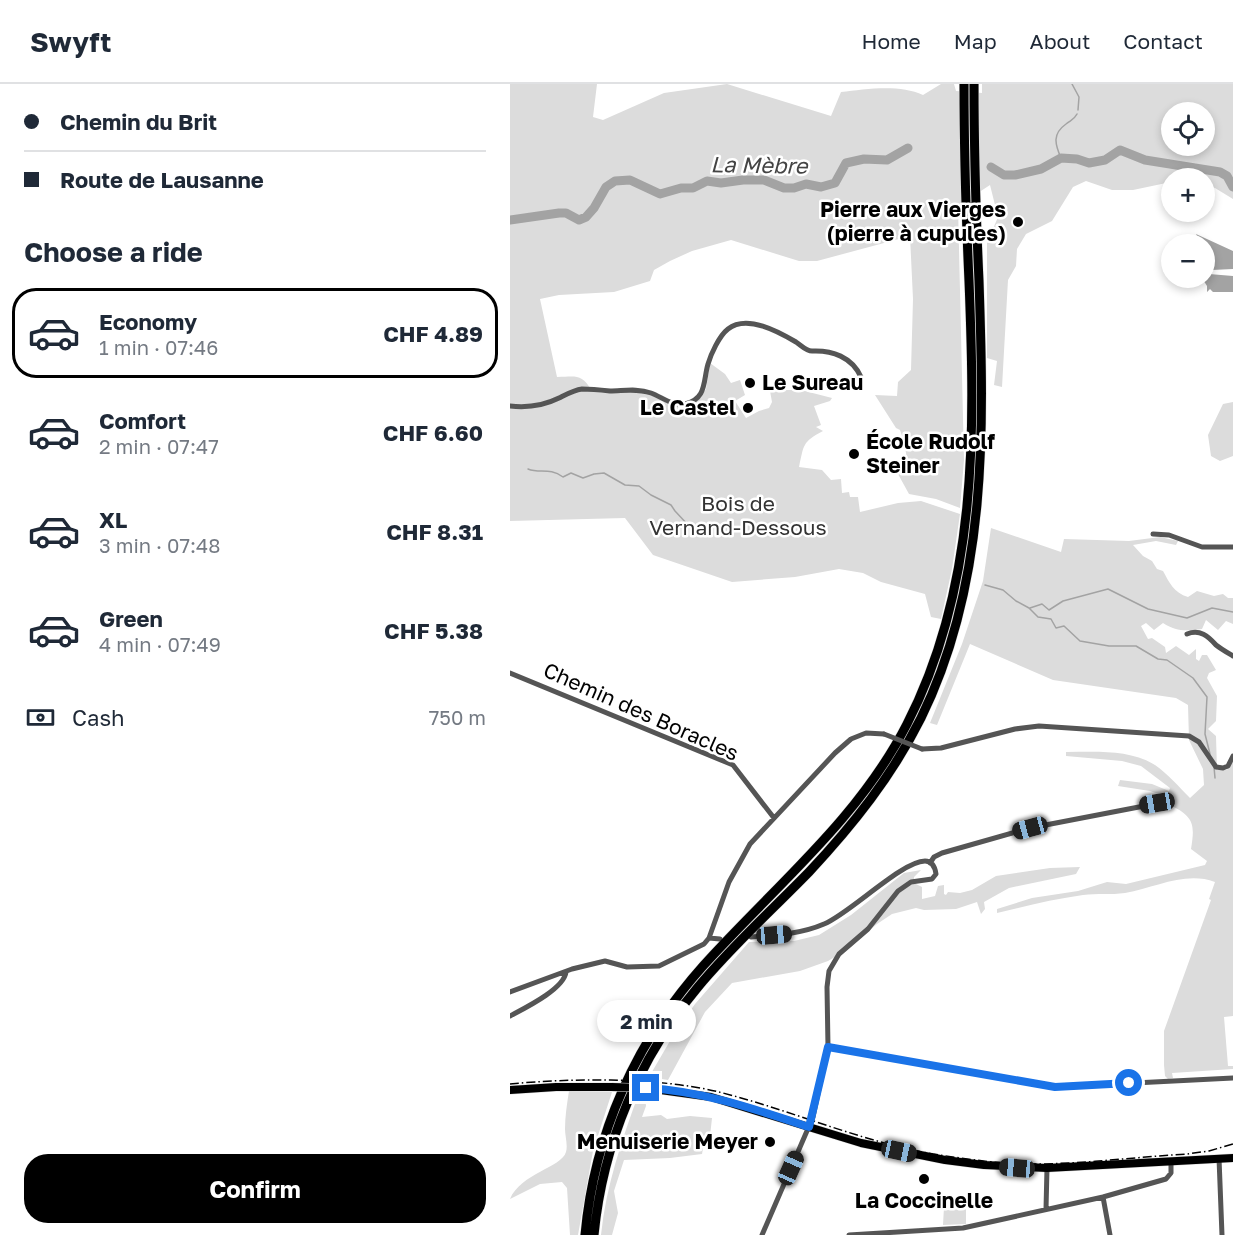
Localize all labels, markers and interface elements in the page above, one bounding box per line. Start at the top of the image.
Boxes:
text: Swyft [30,25,111,58]
text: Home [861,28,921,54]
text: Map [954,28,997,54]
text: About [1030,28,1090,54]
text: Contact [1123,28,1203,54]
map controls [1161,102,1215,288]
button: locate [1161,102,1215,156]
text: Chemin du Brit [60,108,217,135]
water label: La Mèbre [710,150,810,179]
text: Route de Lausanne [60,166,264,193]
button: + [1161,168,1215,222]
place label: Pierre aux Vierges (pierre à cupules) [820,196,1006,246]
marker: Pierre aux Vierges (pierre à cupules) [1011,215,1025,229]
button: − [1161,234,1215,288]
text: Choose a ride [24,236,203,268]
icon: car [27,306,81,360]
text: Economy [99,308,197,335]
text: CHF 4.89 [383,320,483,347]
text: 1 min · 07:46 [99,335,218,359]
place label: Le Sureau [762,369,863,395]
marker: Le Sureau [743,376,757,390]
place label: Le Castel [640,394,736,420]
marker: Le Castel [741,401,755,415]
icon: car [27,405,81,459]
text: Comfort [99,407,186,434]
text: CHF 6.60 [383,419,483,446]
place label: École Rudolf Steiner [866,428,995,478]
text: 2 min · 07:47 [99,434,219,458]
marker: École Rudolf Steiner [847,447,861,461]
park label: Bois de Vernand-Dessous [649,490,827,540]
icon: car [27,504,81,558]
text: XL [99,506,127,533]
text: CHF 8.31 [386,518,483,545]
text: 3 min · 07:48 [99,533,220,557]
icon: car [27,603,81,657]
text: Green [99,605,163,632]
text: CHF 5.38 [384,617,483,644]
text: 4 min · 07:49 [99,632,221,656]
street label: Chemin des Boracles [540,656,743,766]
icon: cash [24,701,57,734]
text: Cash [72,704,125,731]
text: 750 m [429,705,486,729]
car [1138,791,1176,815]
car [1010,815,1050,841]
car [755,924,793,946]
callout: 2 min [596,1001,696,1043]
text: 2 min [620,1009,673,1033]
route start [1115,1069,1142,1096]
route end [632,1074,659,1101]
place label: Menuiserie Meyer [577,1128,758,1154]
marker: Menuiserie Meyer [763,1135,777,1149]
car [880,1138,918,1164]
car [775,1148,807,1188]
button: Confirm [24,1154,486,1223]
car [998,1157,1036,1179]
marker: La Coccinelle [917,1172,931,1186]
place label: La Coccinelle [855,1187,993,1213]

